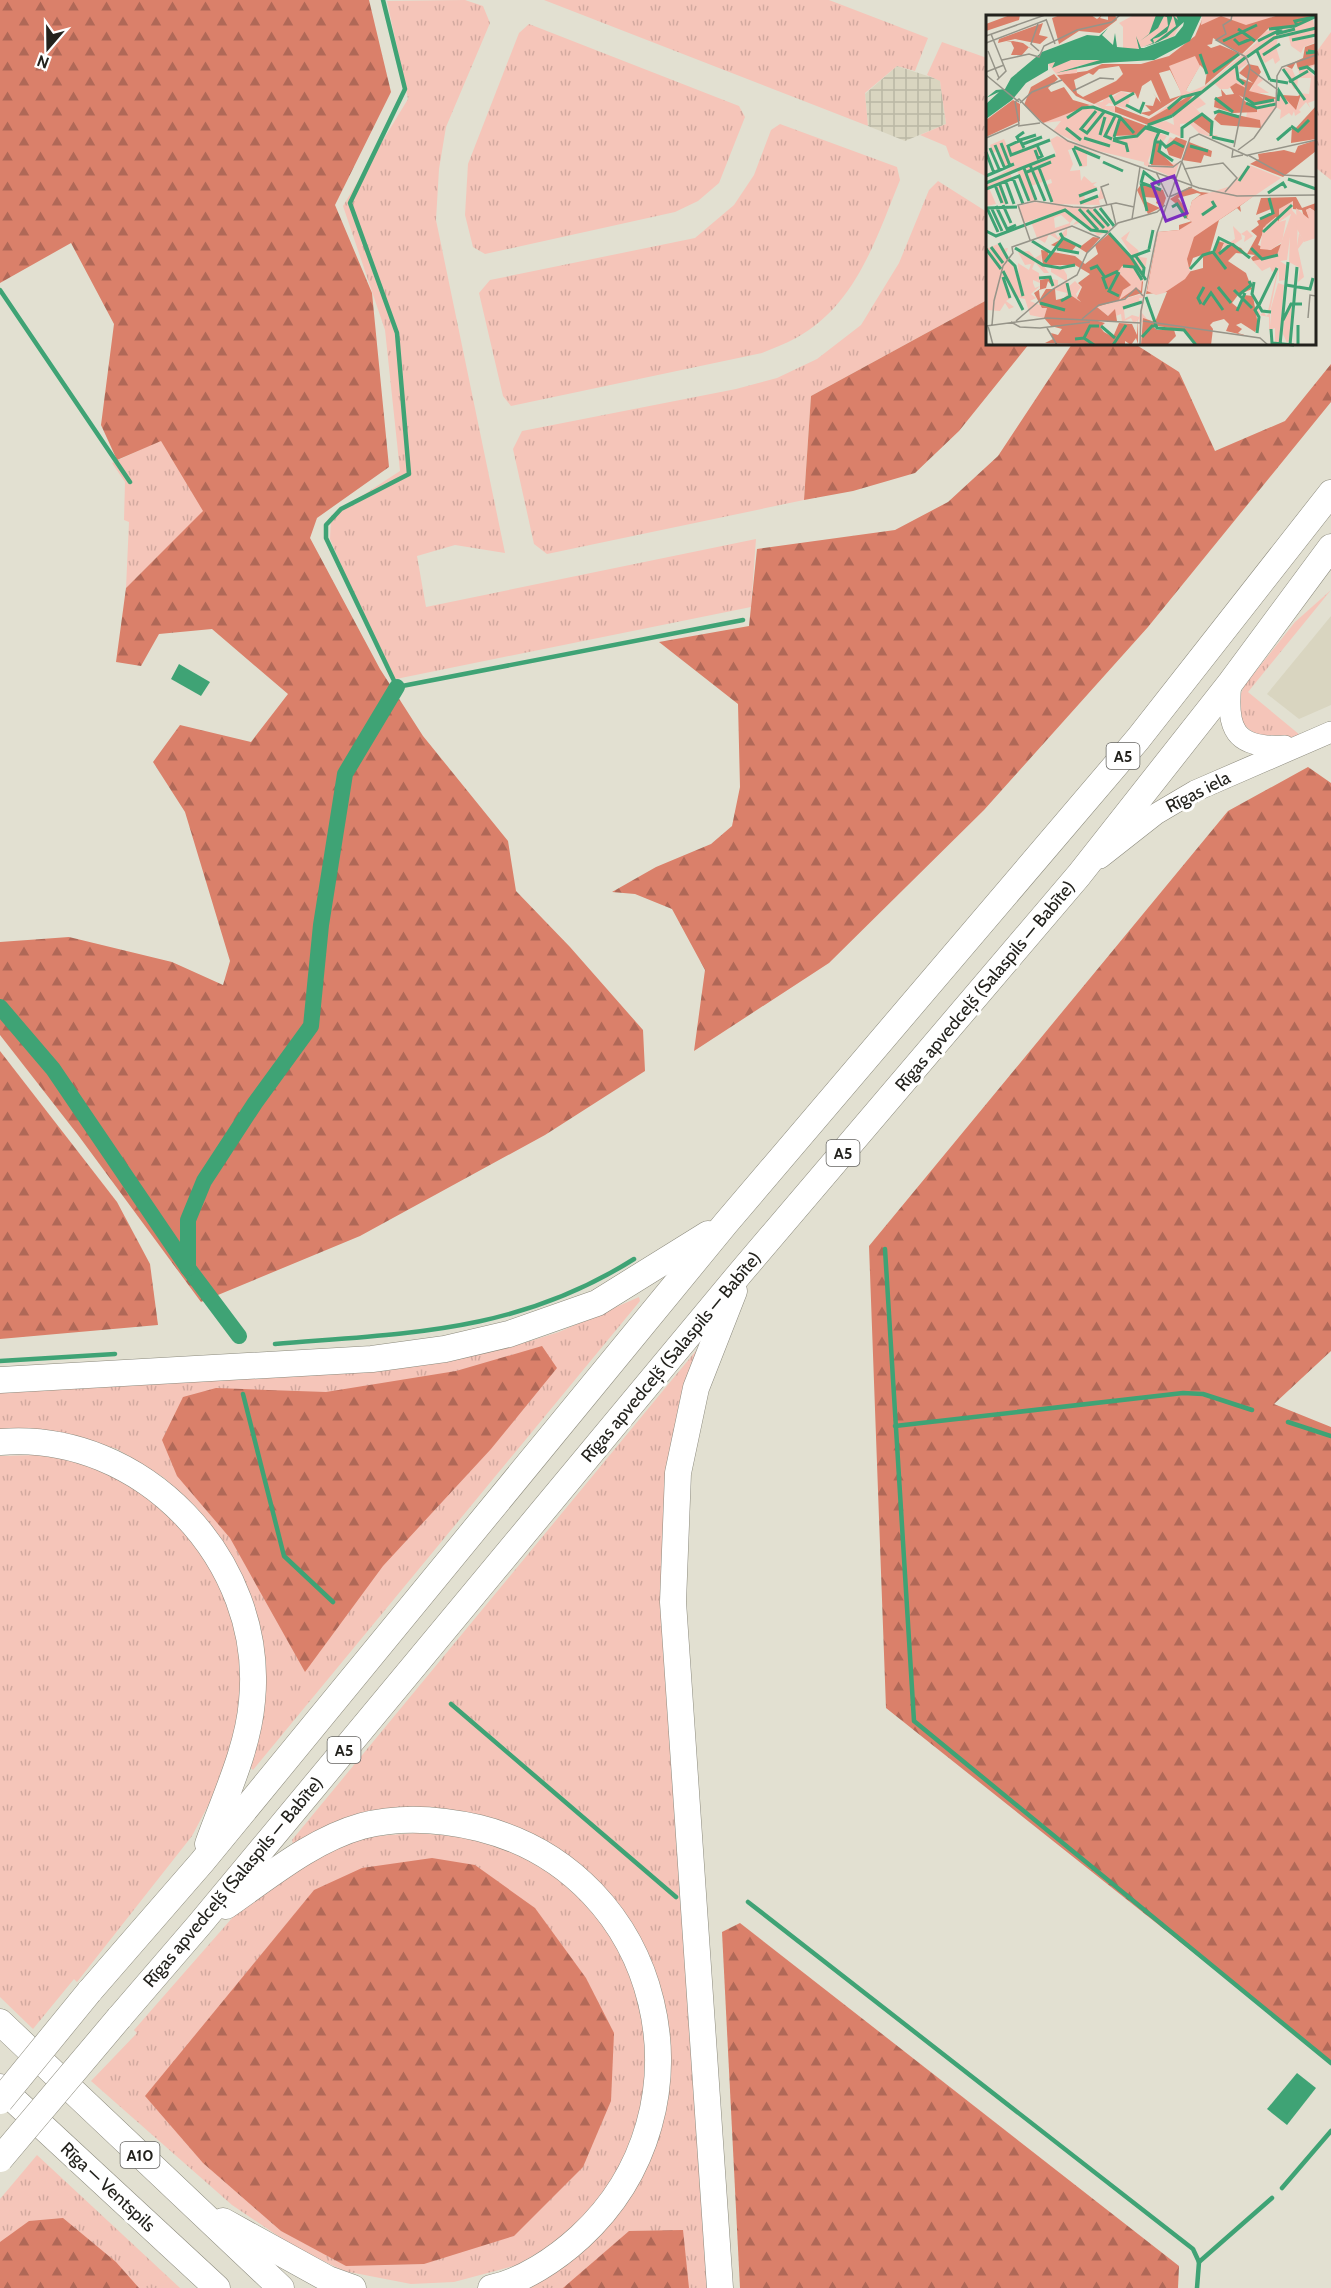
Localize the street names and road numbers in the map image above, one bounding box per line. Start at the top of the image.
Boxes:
road number: A5 [1106,743,1140,769]
street label: Rīgas iela [1162,766,1234,818]
street label: Rīgas apvedceļš (Salaspils — Babīte) [890,876,1080,1096]
road number: A5 [826,1140,860,1166]
street label: Rīgas apvedceļš (Salaspils — Babīte) [576,1247,766,1467]
road number: A5 [328,1737,360,1763]
street label: Rīgas apvedceļš (Salaspils — Babīte) [138,1772,328,1992]
street label: Rīga — Ventspils [56,2138,160,2236]
road number: A10 [120,2142,160,2168]

